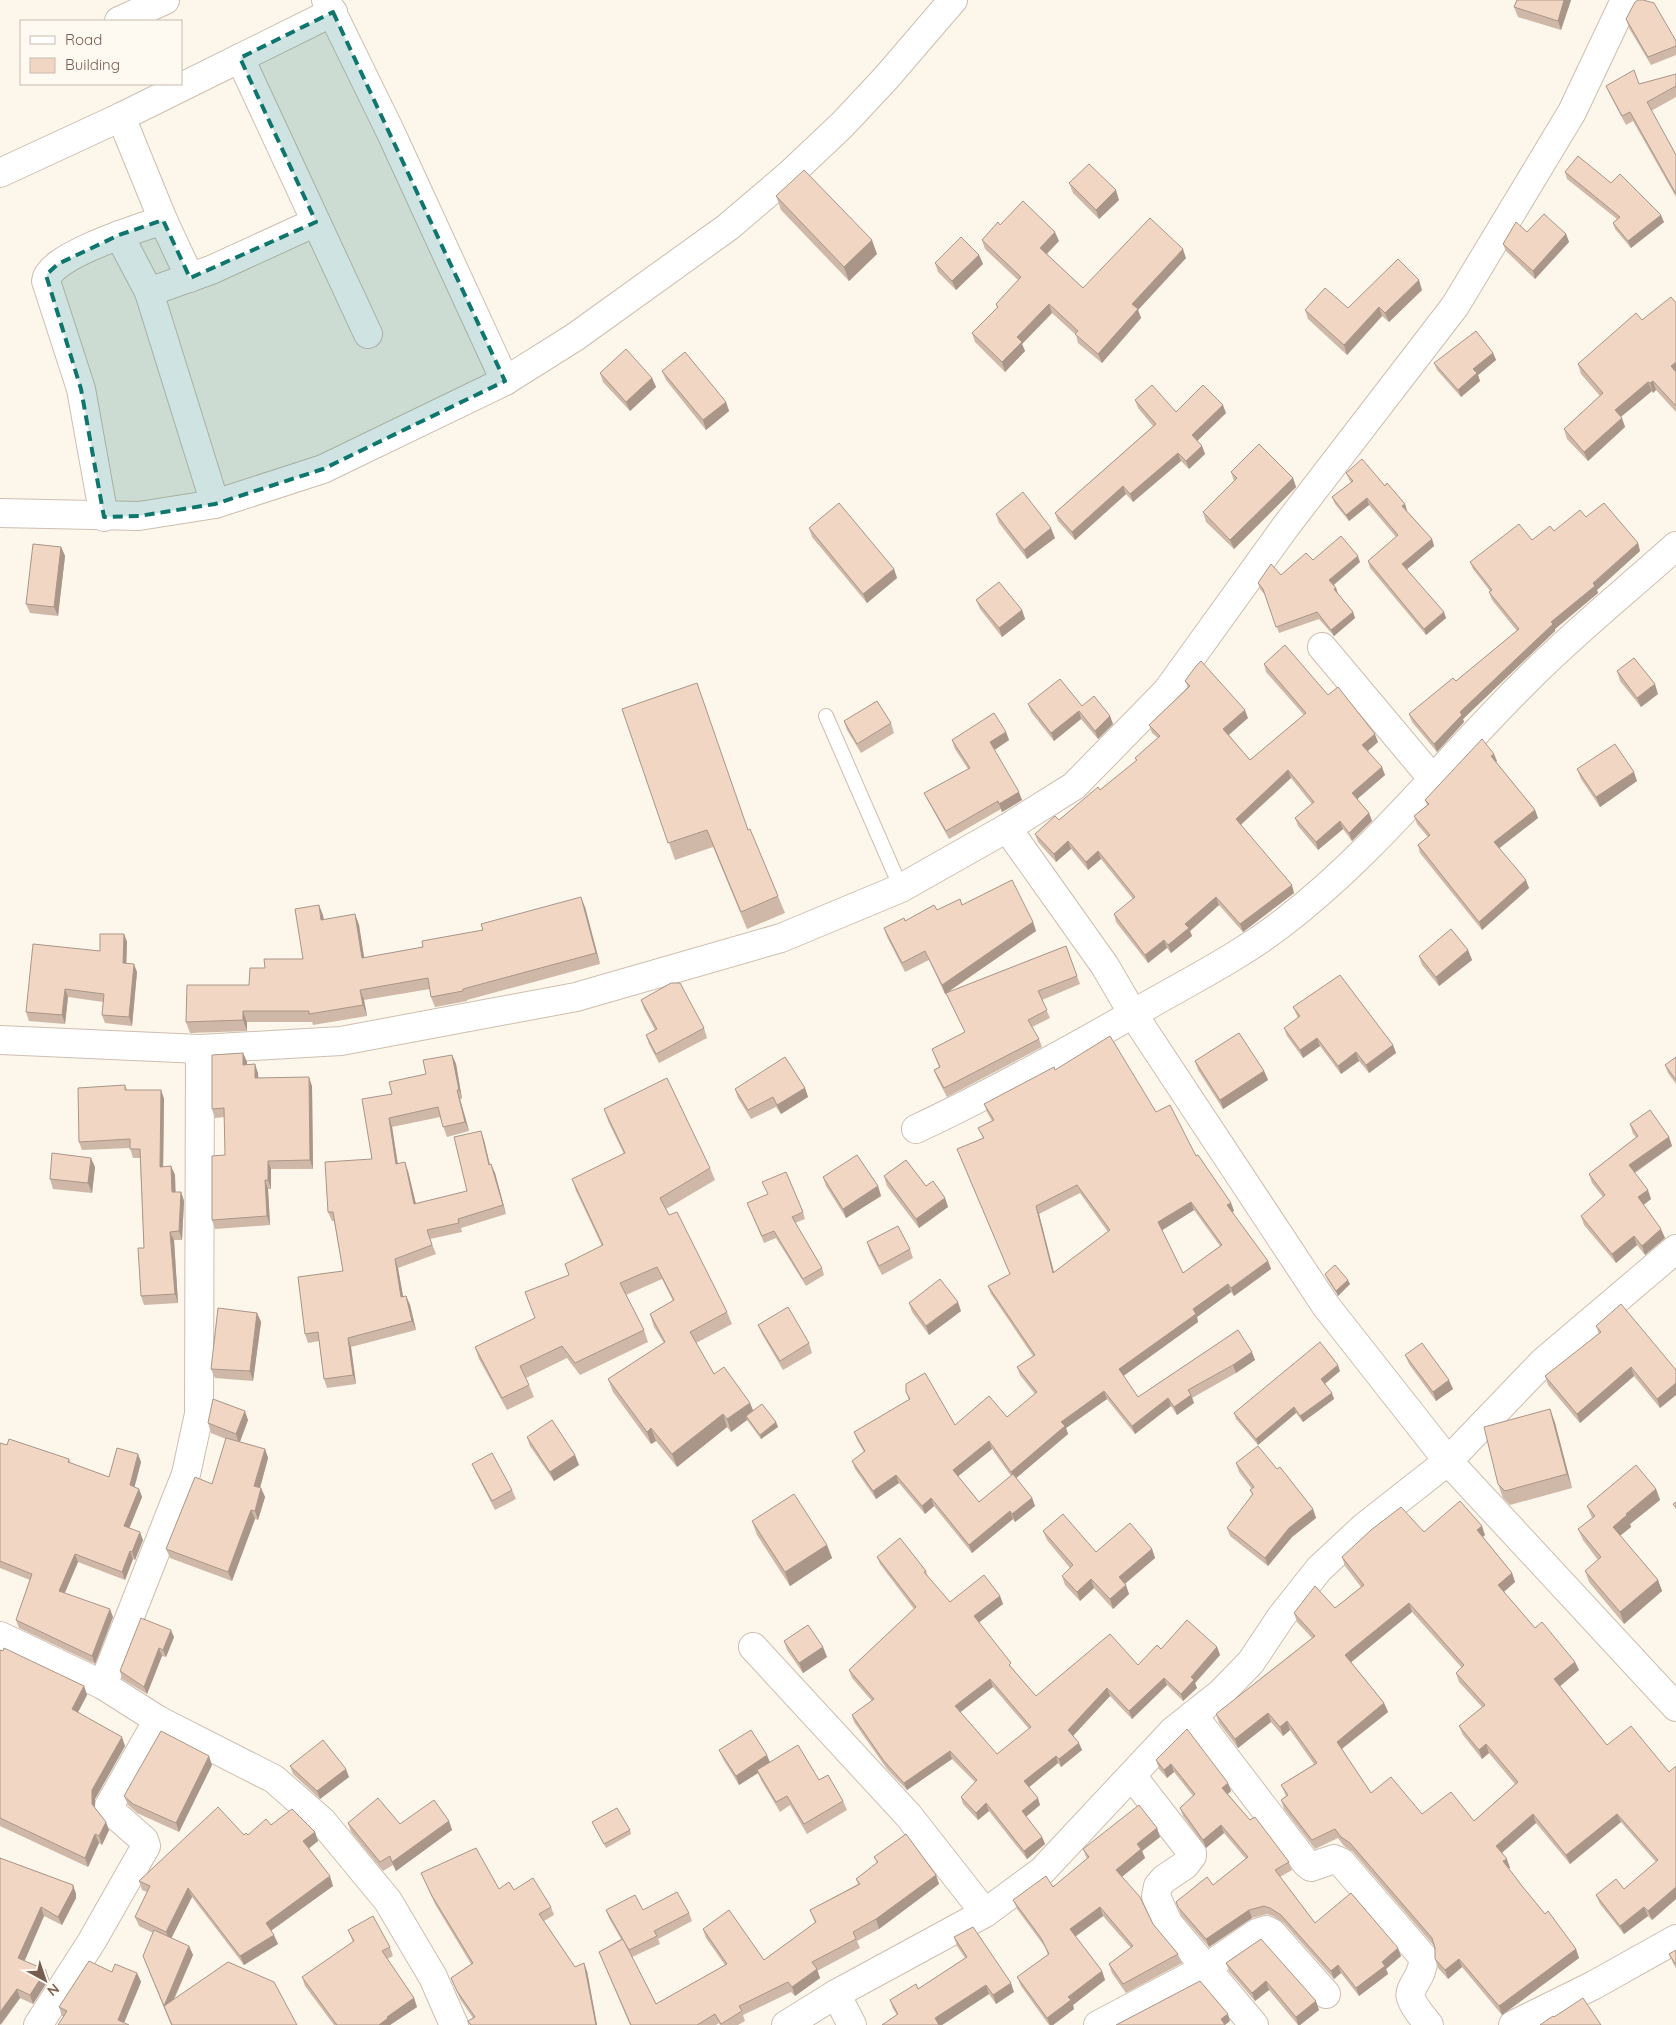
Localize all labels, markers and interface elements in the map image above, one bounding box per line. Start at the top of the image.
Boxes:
legend [20,20,182,85]
text: Road [65,30,102,49]
text: Building [65,55,120,74]
north arrow [20,1955,70,2005]
text: N [44,1980,63,2000]

